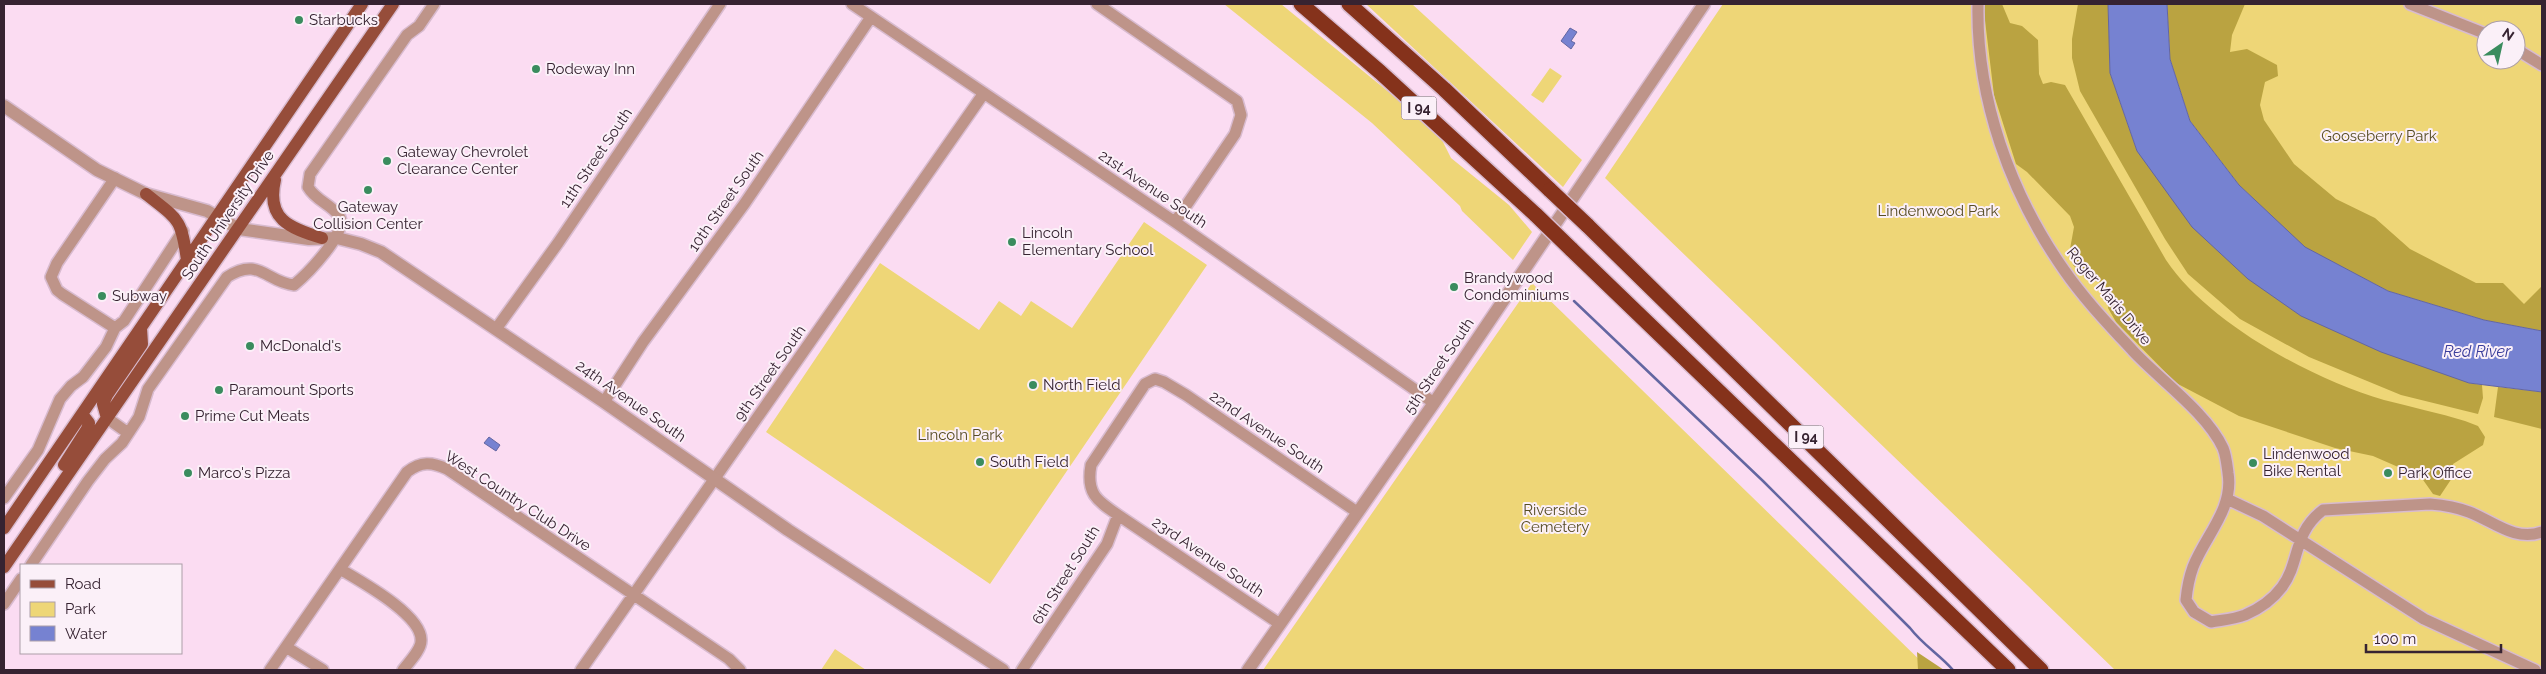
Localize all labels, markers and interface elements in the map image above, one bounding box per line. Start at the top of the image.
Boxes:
place label: Starbucks [309,11,378,29]
marker: Starbucks [293,14,305,26]
north arrow [2476,20,2526,70]
text: N [2499,25,2517,44]
place label: Rodeway Inn [546,60,635,78]
marker: Rodeway Inn [530,63,542,75]
road number: I 94 [1402,96,1436,120]
street label: 11th Street South [556,105,636,211]
park label: Gooseberry Park [2321,127,2437,145]
place label: Gateway Chevrolet Clearance Center [397,143,528,178]
street label: 21st Avenue South [1095,146,1211,232]
street label: South University Drive [178,147,278,283]
street label: 10th Street South [684,147,768,255]
marker: Gateway Chevrolet Clearance Center [381,155,393,167]
marker: Gateway Collision Center [362,184,374,196]
place label: Gateway Collision Center [313,198,423,233]
park label: Lindenwood Park [1877,202,1999,220]
place label: Lincoln Elementary School [1022,224,1154,259]
marker: Lincoln Elementary School [1006,236,1018,248]
street label: Roger Maris Drive [2063,244,2155,349]
place label: Brandywood Condominiums [1464,269,1569,304]
marker: Brandywood Condominiums [1448,281,1460,293]
place label: Subway [112,287,167,305]
marker: Subway [96,290,108,302]
street label: 5th Street South [1400,315,1478,417]
street label: 9th Street South [730,322,810,424]
place label: McDonald's [260,337,341,355]
marker: McDonald's [244,340,256,352]
water label: Red River [2443,342,2511,361]
street label: 24th Avenue South [572,356,690,446]
place label: North Field [1043,376,1121,394]
marker: North Field [1027,379,1039,391]
place label: Paramount Sports [229,381,354,399]
marker: Paramount Sports [213,384,225,396]
street label: 22nd Avenue South [1206,387,1328,477]
place label: Prime Cut Meats [195,407,310,425]
marker: Prime Cut Meats [179,410,191,422]
park label: Lincoln Park [917,426,1003,444]
road number: I 94 [1788,426,1824,448]
place label: Lindenwood Bike Rental [2263,445,2350,480]
street label: West Country Club Drive [442,447,595,555]
place label: South Field [990,453,1069,471]
marker: South Field [974,456,986,468]
marker: Lindenwood Bike Rental [2247,457,2259,469]
place label: Marco's Pizza [198,464,291,482]
place label: Park Office [2398,464,2472,482]
marker: Marco's Pizza [182,467,194,479]
marker: Park Office [2382,467,2394,479]
park label: Riverside Cemetery [1521,501,1589,536]
street label: 23rd Avenue South [1149,513,1267,601]
street label: 6th Street South [1028,522,1104,628]
legend [20,564,182,654]
text: Road [65,575,101,593]
text: Park [65,600,96,618]
scale bar [2366,622,2501,654]
text: Water [65,625,108,643]
text: 100 m [2374,630,2416,648]

